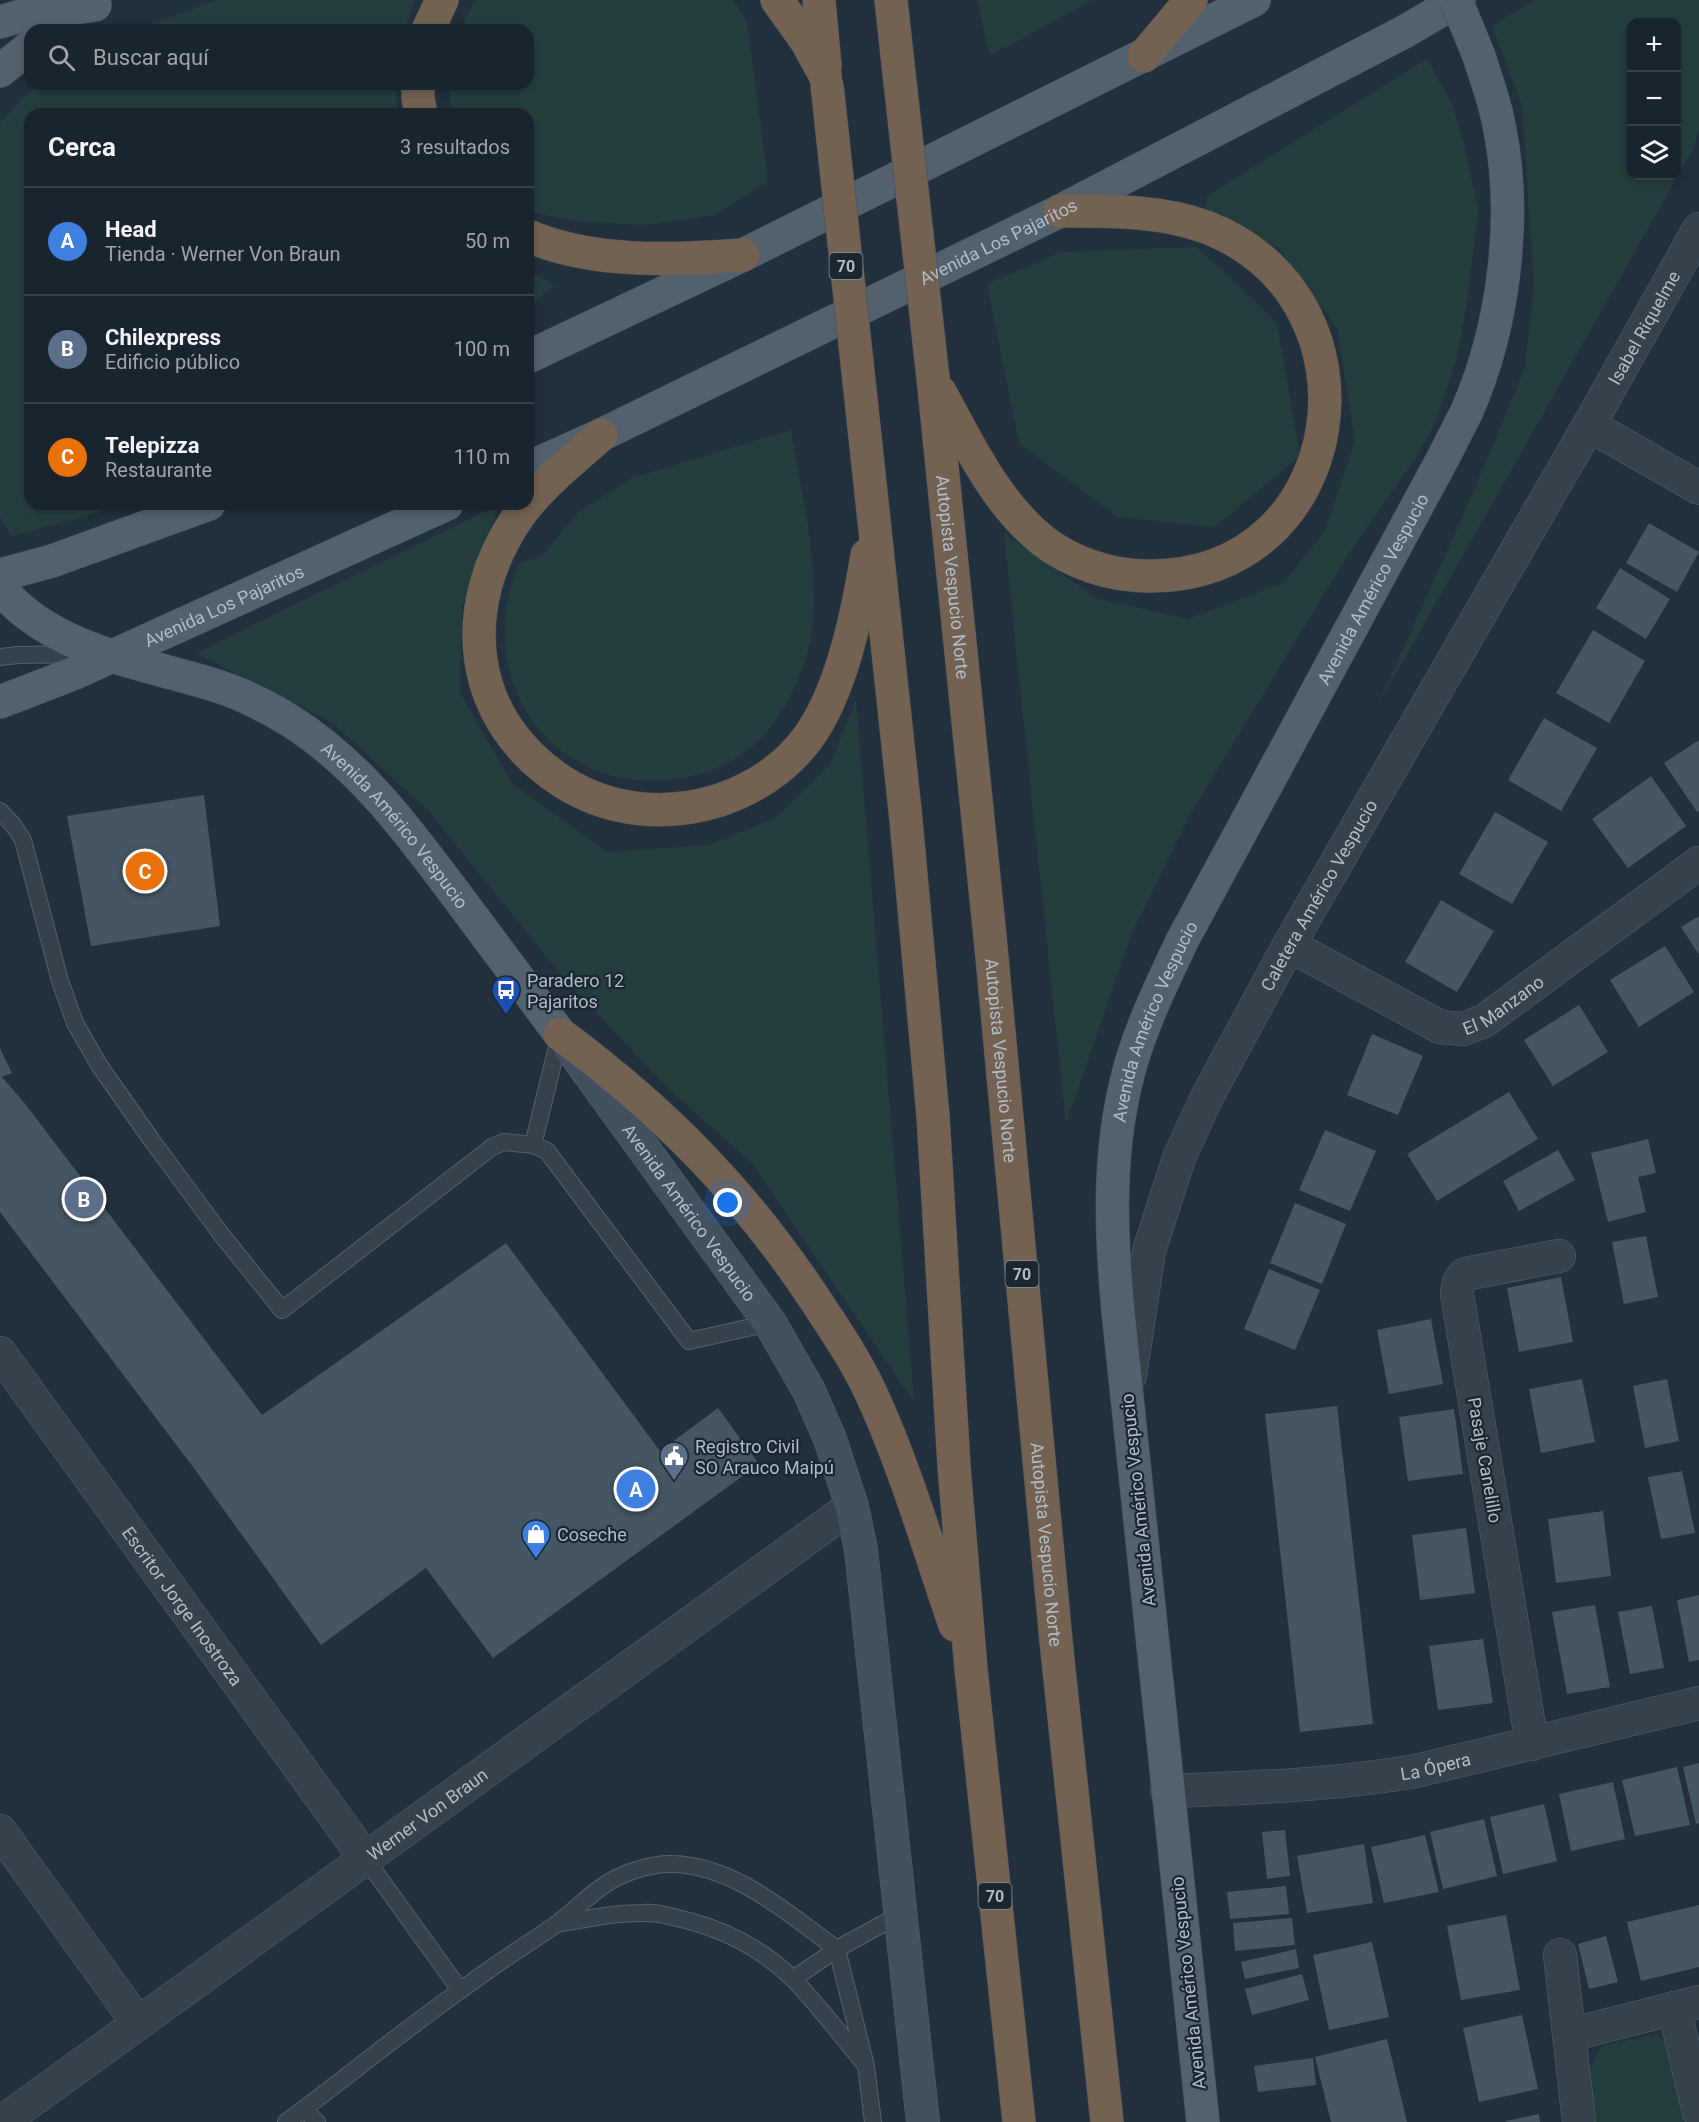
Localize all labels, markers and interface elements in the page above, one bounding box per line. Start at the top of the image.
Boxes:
map controls [1627,18,1681,180]
button: + [1627,18,1681,72]
search box [24,24,534,90]
icon: search [45,41,78,74]
text: Buscar aquí [93,45,209,70]
button: − [1627,72,1681,126]
button: layers [1627,126,1681,180]
text: Cerca [48,132,116,162]
text: 3 resultados [400,135,510,159]
street label: Avenida Los Pajaritos [916,194,1080,289]
text: Head [105,217,157,242]
text: A [61,229,74,253]
text: 50 m [465,229,510,253]
text: Tienda · Werner Von Braun [105,242,340,266]
road number: 70 [830,253,862,279]
street label: Isabel Riquelme [1603,267,1684,388]
text: Chilexpress [105,325,221,350]
text: B [61,337,74,361]
text: 100 m [454,337,510,361]
text: Edificio público [105,350,240,374]
text: Telepizza [105,433,200,458]
text: C [61,445,74,469]
text: 110 m [454,445,510,469]
text: Restaurante [105,458,212,482]
street label: Autopista Vespucio Norte [932,474,974,680]
street label: Avenida Américo Vespucio [1312,490,1433,688]
street label: Avenida Los Pajaritos [141,560,307,651]
street label: Avenida Américo Vespucio [317,737,473,912]
street label: Caletera Américo Vespucio [1256,796,1381,994]
pin: C [126,848,164,894]
street label: Avenida Américo Vespucio [1108,917,1201,1124]
street label: Autopista Vespucio Norte [982,957,1022,1164]
place label: Paradero 12 Pajaritos [527,970,624,1012]
street label: El Manzano [1460,970,1548,1039]
bus stop icon: Paradero 12 Pajaritos [490,974,522,1016]
street label: Avenida Américo Vespucio [618,1119,761,1305]
pin: B [64,1176,104,1222]
your location [713,1188,742,1217]
road number: 70 [1006,1261,1038,1287]
street label: Avenida Américo Vespucio [1116,1393,1160,1607]
street label: Pasaje Canelillo [1464,1396,1506,1524]
place label: Registro Civil SO Arauco Maipú [695,1436,834,1478]
public building icon: Registro Civil SO Arauco Maipú [658,1440,690,1482]
street label: Autopista Vespucio Norte [1027,1441,1067,1648]
pin: A [616,1466,656,1512]
shop icon: Coseche [520,1518,552,1560]
street label: Escritor Jorge Inostroza [118,1522,247,1690]
place label: Coseche [557,1524,627,1545]
street label: La Ópera [1399,1748,1473,1784]
street label: Werner Von Braun [363,1763,492,1865]
street label: Avenida Américo Vespucio [1166,1876,1210,2090]
road number: 70 [978,1883,1012,1909]

